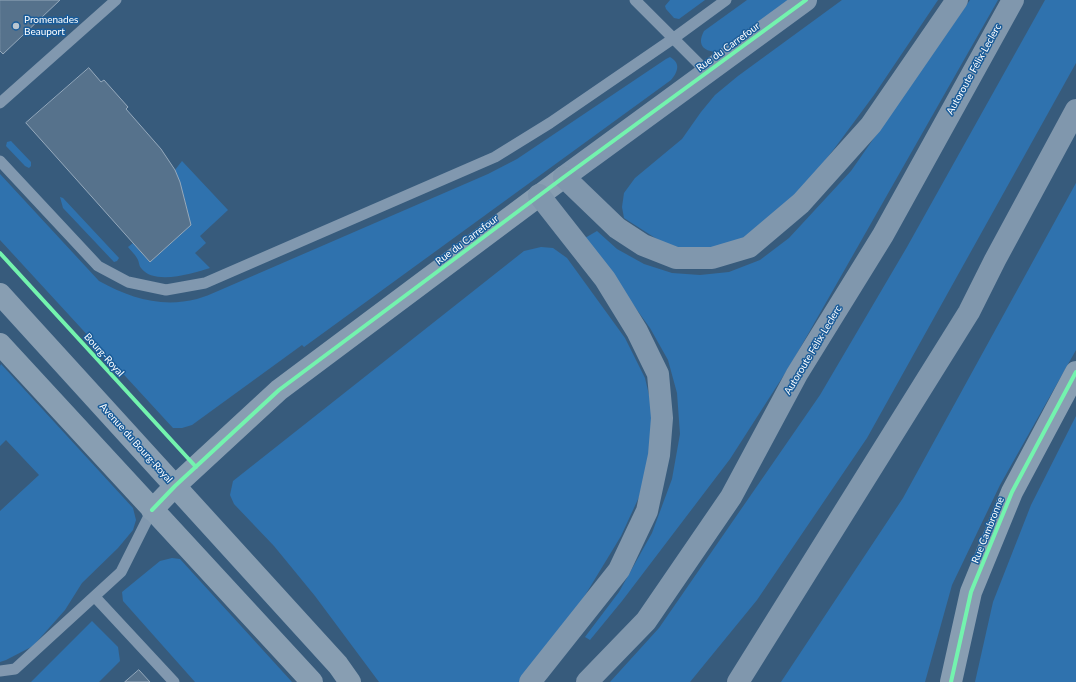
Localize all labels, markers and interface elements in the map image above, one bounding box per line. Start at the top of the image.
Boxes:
place label: Promenades Beauport [24,14,78,38]
street label: Rue du Carrefour [694,20,762,74]
marker: Promenades Beauport [11,21,21,31]
street label: Autoroute Félix-Leclerc [944,21,1004,117]
street label: Rue du Carrefour [433,213,501,267]
street label: Autoroute Félix-Leclerc [782,303,844,397]
street label: Bourg-Royal [82,331,126,379]
street label: Avenue du Bourg-Royal [97,401,175,485]
street label: Rue Cambronne [969,495,1007,565]

